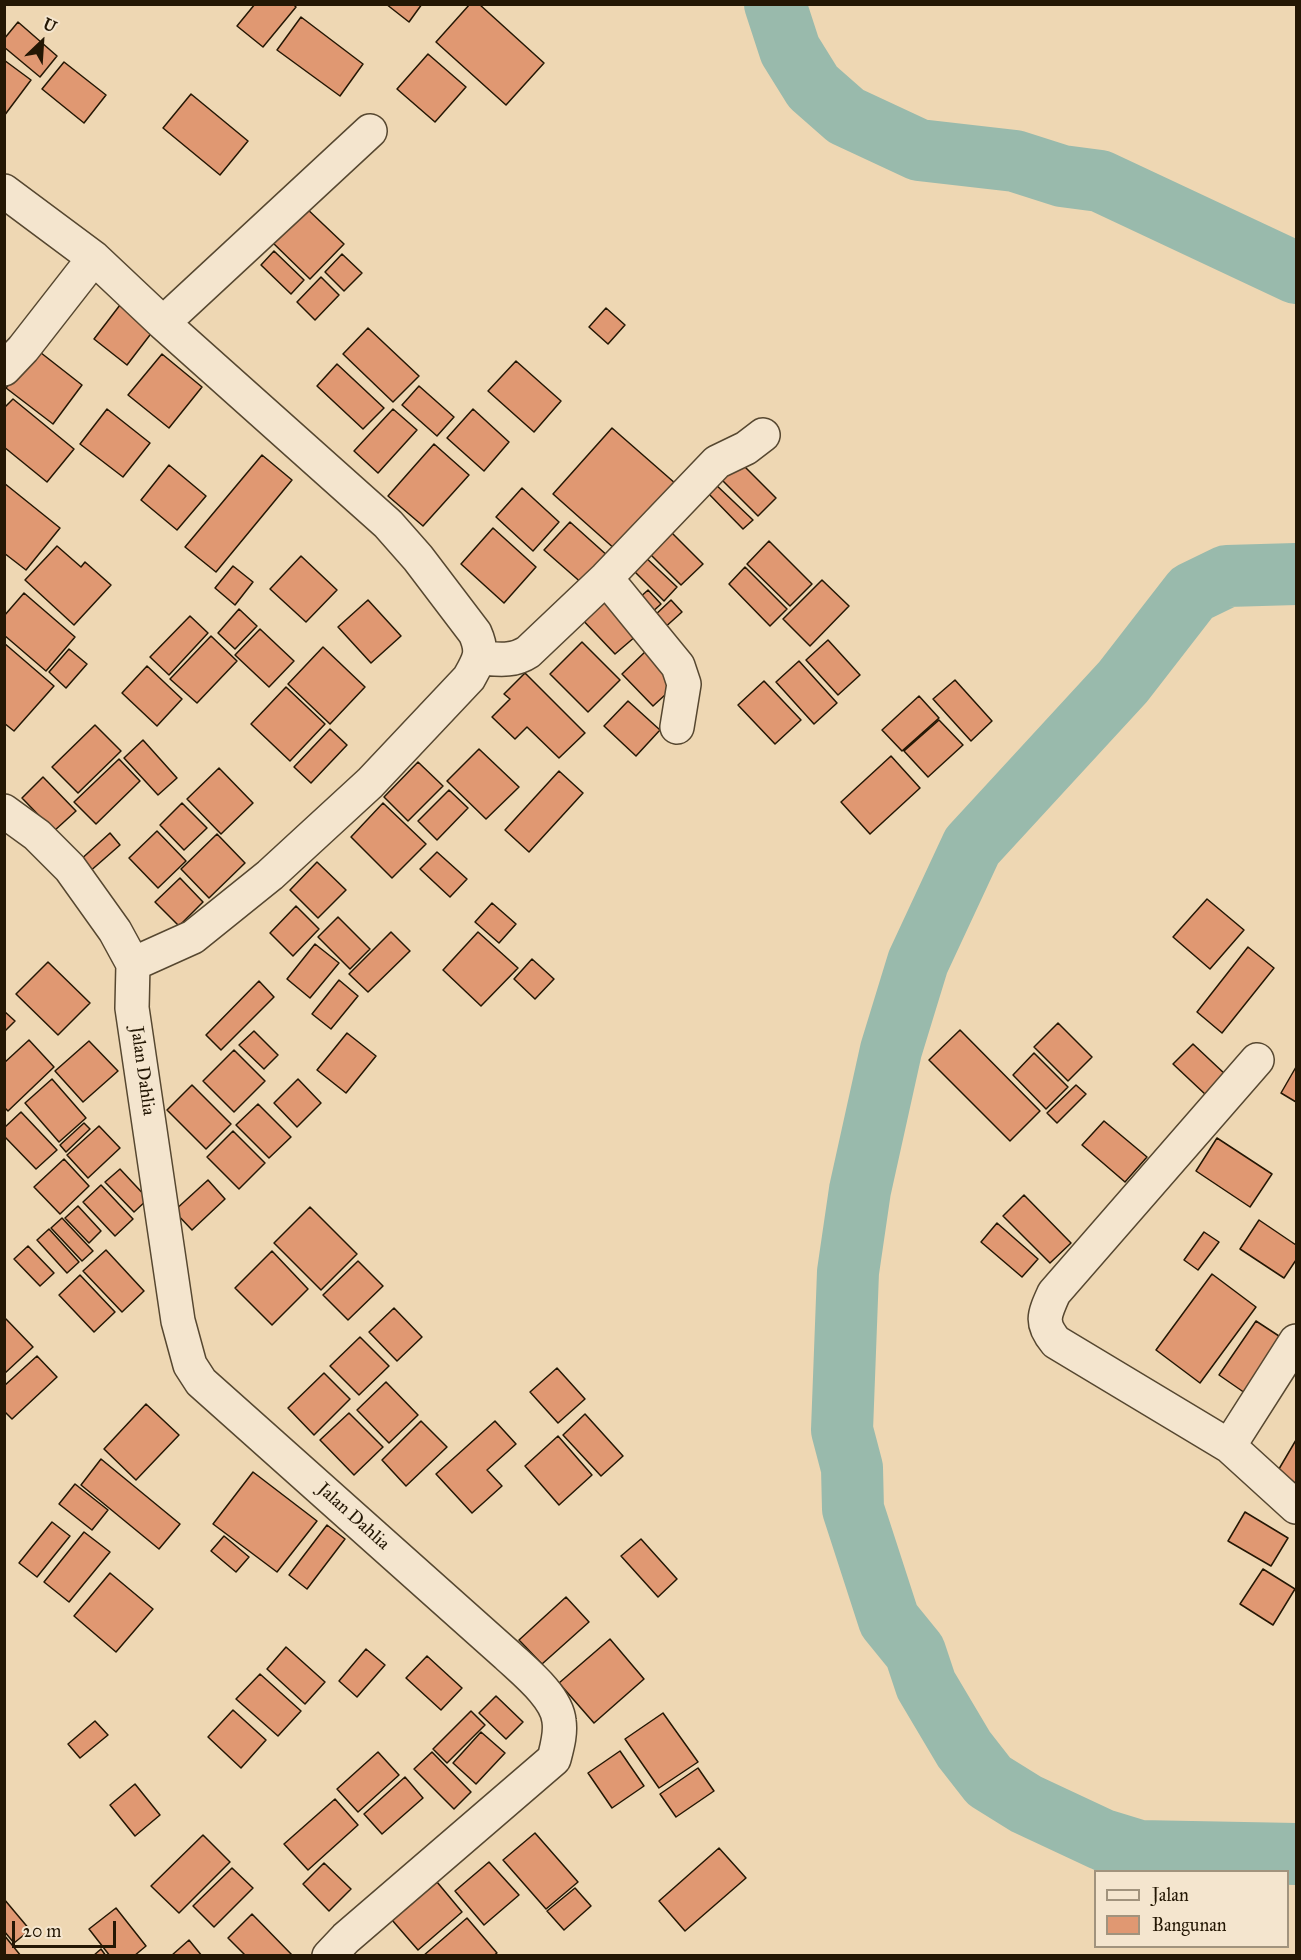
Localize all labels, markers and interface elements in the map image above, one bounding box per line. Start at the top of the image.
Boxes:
north arrow [12,12,72,72]
text: U [40,14,60,37]
street label: Jalan Dahlia [125,1025,159,1117]
street label: Jalan Dahlia [312,1479,394,1555]
legend [1094,1870,1289,1948]
text: Jalan [1152,1884,1189,1906]
scale bar [15,1909,118,1947]
text: Bangunan [1152,1914,1227,1936]
text: 20 m [23,1920,61,1942]

